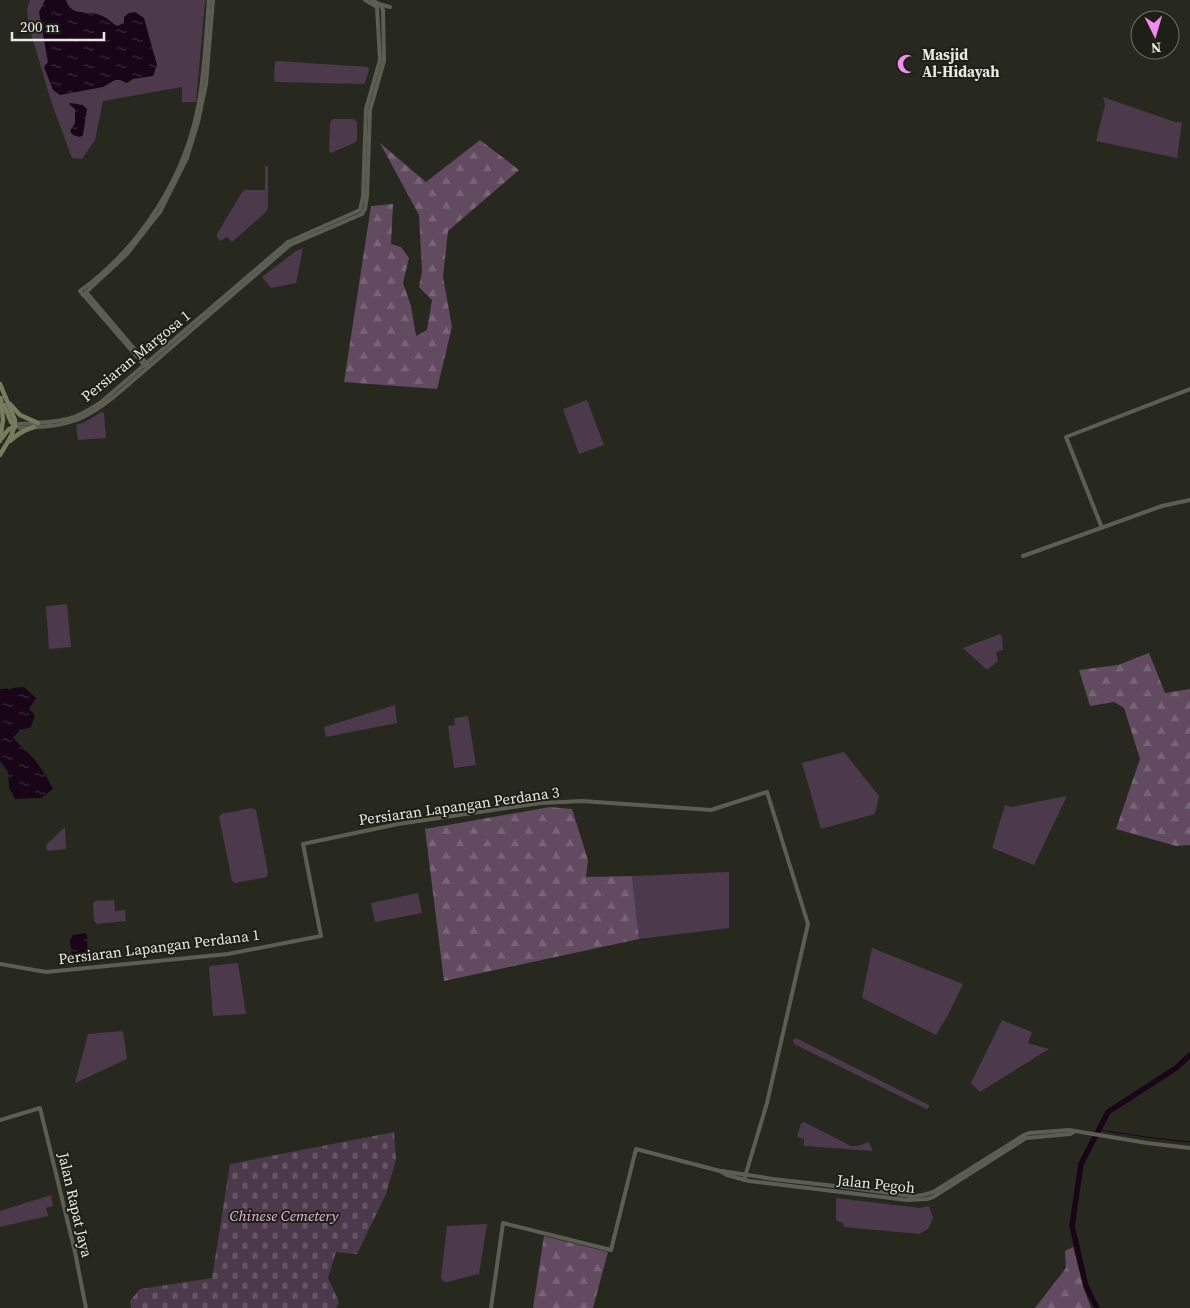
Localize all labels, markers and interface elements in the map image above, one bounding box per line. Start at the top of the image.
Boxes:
scale bar [12,10,105,42]
north arrow [1130,10,1180,60]
text: 200 m [20,16,60,37]
text: N [1150,38,1162,58]
place label: Masjid Al-Hidayah [922,44,999,82]
mosque icon: Masjid Al-Hidayah [896,53,918,75]
street label: Persiaran Margosa 1 [77,305,195,406]
street label: Persiaran Lapangan Perdana 3 [357,781,561,830]
street label: Persiaran Lapangan Perdana 1 [57,924,261,969]
street label: Jalan Rapat Jaya [53,1149,98,1260]
street label: Jalan Pegoh [835,1169,916,1198]
park label: Chinese Cemetery [230,1205,339,1226]

